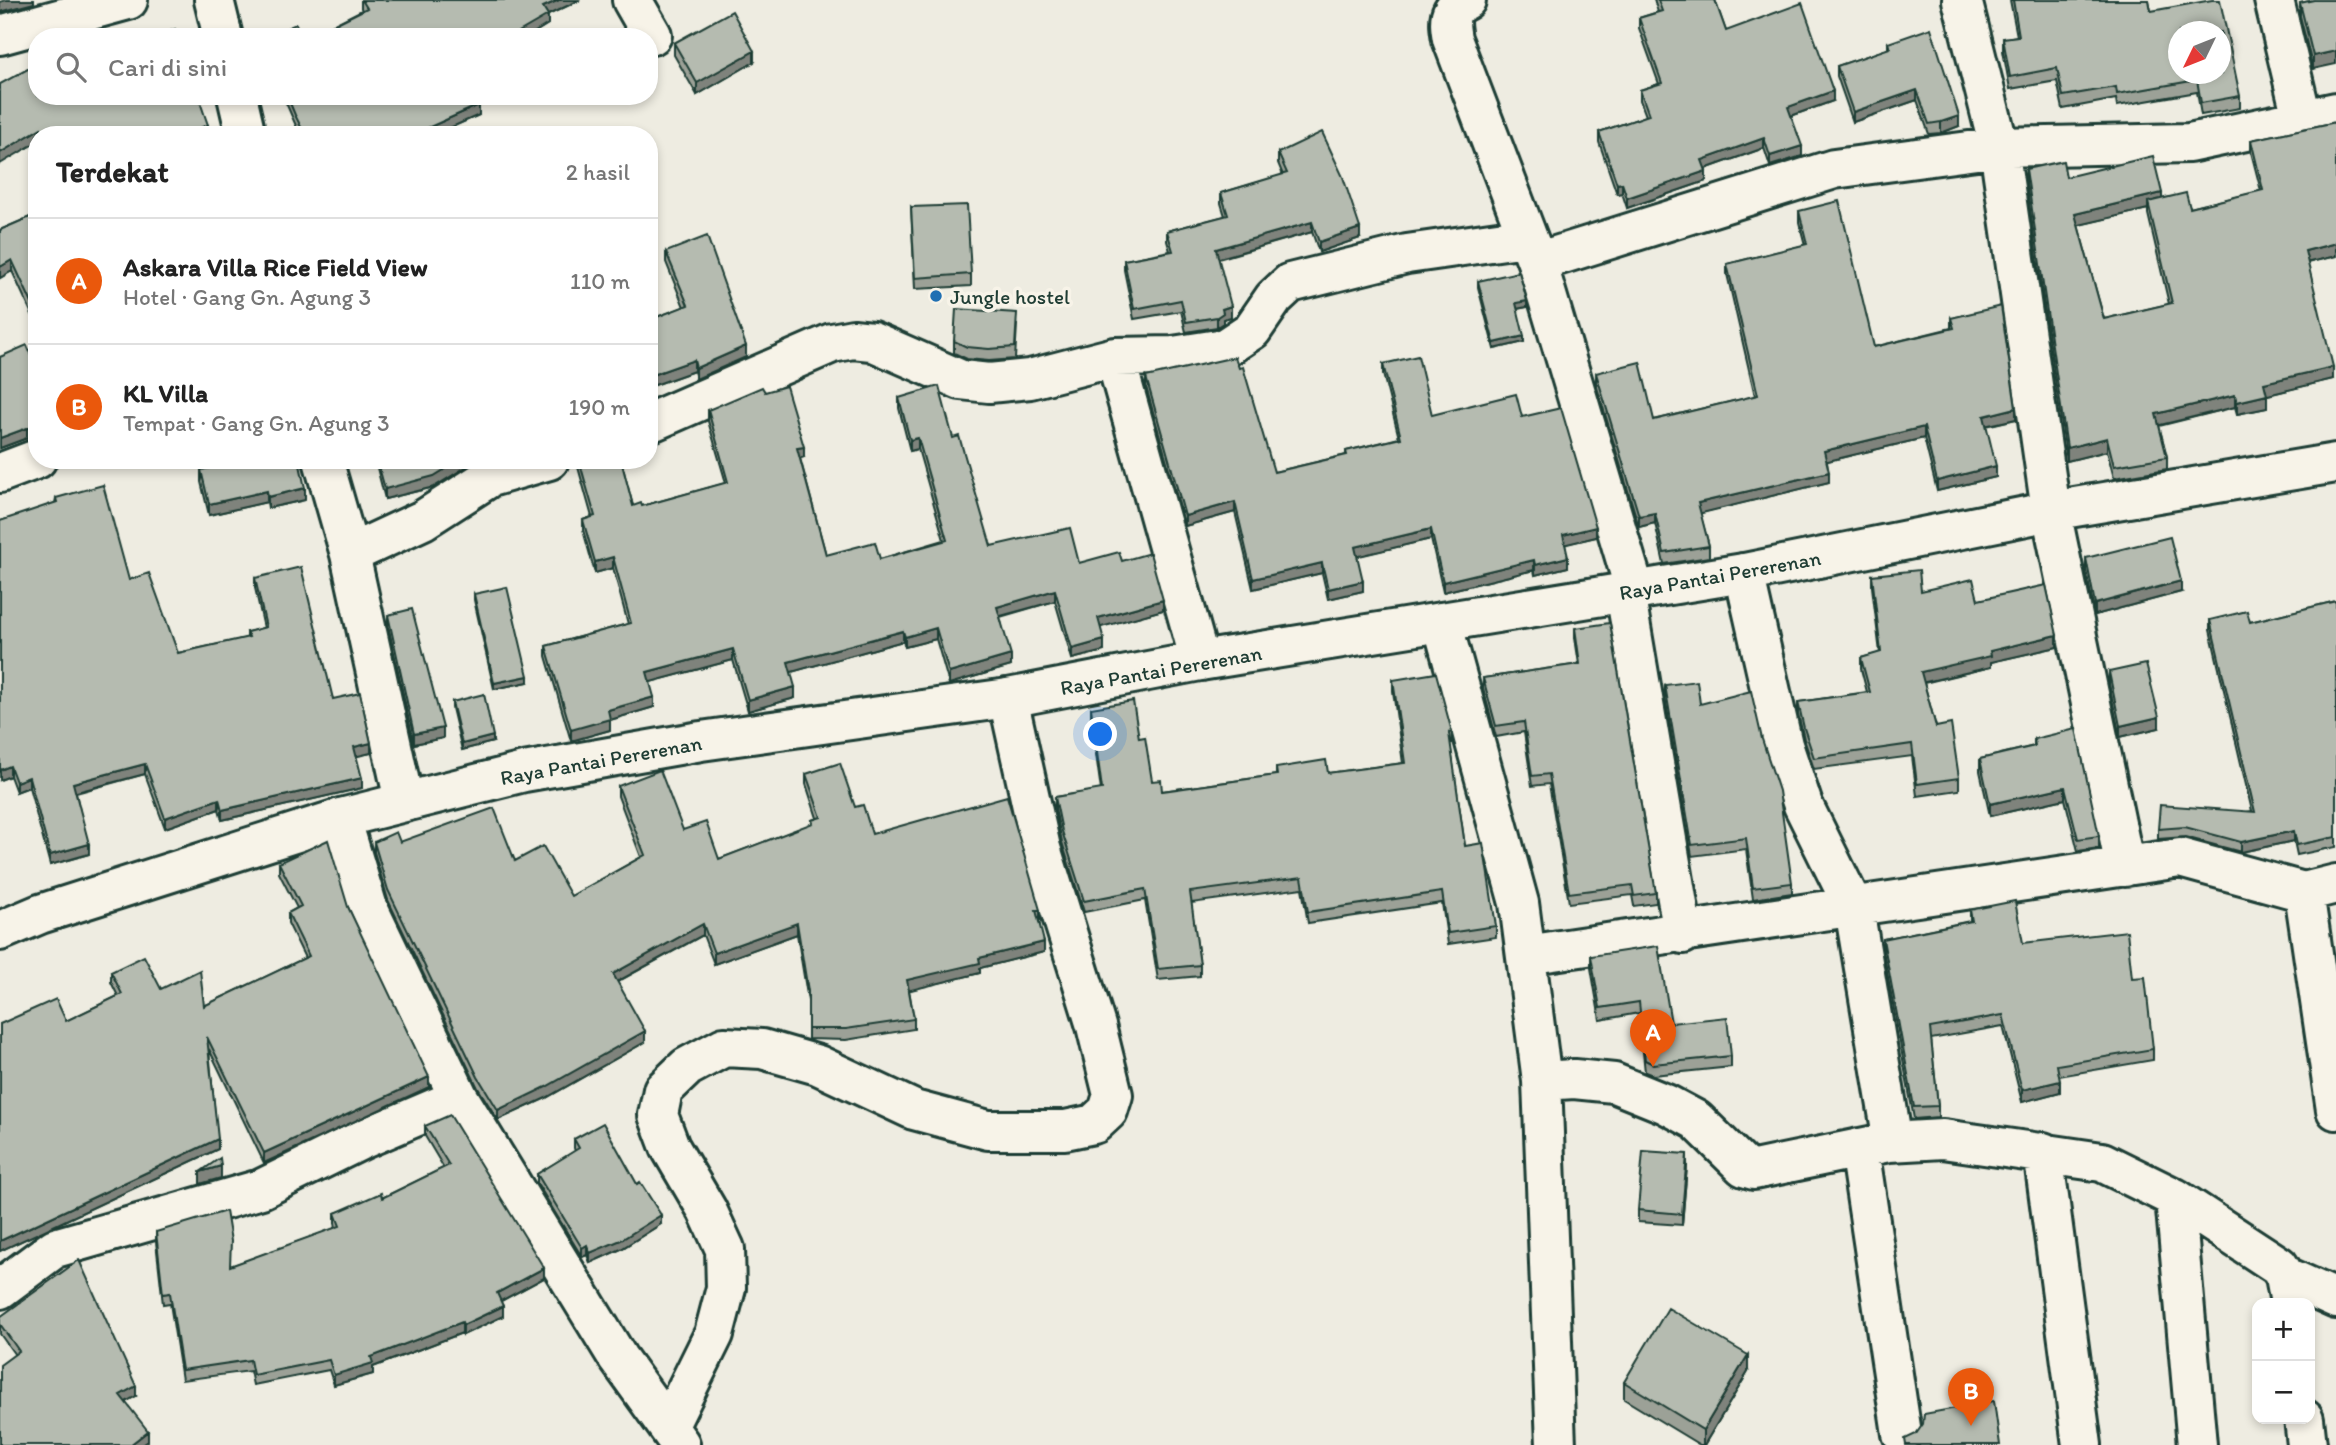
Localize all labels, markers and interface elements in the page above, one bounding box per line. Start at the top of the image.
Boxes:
north arrow [2168,21,2231,84]
search box [28,28,658,105]
icon: search [52,48,90,86]
text: Cari di sini [108,51,227,83]
text: Terdekat [56,153,169,190]
text: 2 hasil [566,158,630,186]
text: Askara Villa Rice Field View [123,251,428,283]
text: A [72,267,86,295]
text: 110 m [570,267,630,295]
text: Hotel · Gang Gn. Agung 3 [123,283,371,311]
place label: Jungle hostel [950,284,1070,309]
marker: Jungle hostel [928,288,944,304]
text: KL Villa [123,377,208,409]
text: B [72,393,86,421]
text: 190 m [569,393,630,421]
text: Tempat · Gang Gn. Agung 3 [123,409,390,437]
street label: Raya Pantai Pererenan [1617,545,1823,605]
street label: Raya Pantai Pererenan [1058,640,1264,700]
your location [1083,717,1117,751]
street label: Raya Pantai Pererenan [498,730,704,790]
pin: A [1630,1009,1676,1067]
map controls [2252,1298,2315,1424]
button: + [2252,1298,2315,1361]
button: − [2252,1361,2315,1424]
pin: B [1948,1368,1994,1426]

